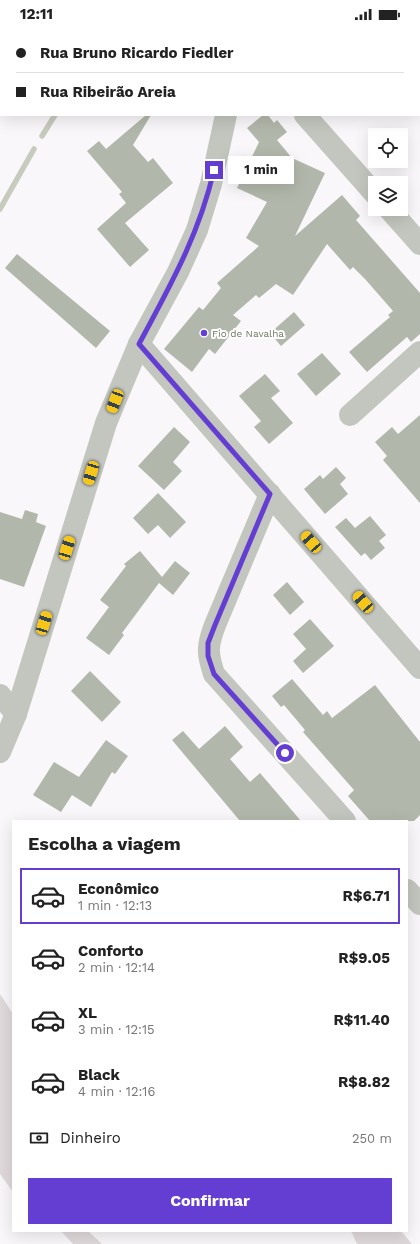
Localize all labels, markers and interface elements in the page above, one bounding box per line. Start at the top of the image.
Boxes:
text: 12:11 [20,5,53,23]
text: Rua Bruno Ricardo Fiedler [40,44,234,62]
text: Rua Ribeirão Areia [40,83,176,101]
map controls [368,128,408,216]
button: locate [368,128,408,168]
callout: 1 min [228,156,294,184]
route end [205,161,223,179]
text: 1 min [244,162,278,177]
button: layers [368,176,408,216]
marker: Fio de Navalha [199,328,209,338]
place label: Fio de Navalha [212,328,284,339]
car [105,388,125,414]
car [82,460,100,486]
car [299,529,323,555]
car [58,535,76,561]
car [351,589,375,615]
car [35,610,53,636]
route start [276,744,294,762]
text: Escolha a viagem [28,833,181,854]
icon: car [30,878,66,914]
text: Econômico [78,880,159,898]
text: R$6.71 [343,887,390,905]
text: 1 min · 12:13 [78,898,152,913]
icon: car [30,940,66,976]
text: Conforto [78,942,143,960]
text: R$9.05 [338,949,390,967]
text: 2 min · 12:14 [78,960,155,975]
icon: car [30,1002,66,1038]
text: XL [78,1004,97,1022]
text: R$11.40 [333,1011,390,1029]
text: 3 min · 12:15 [78,1022,155,1037]
icon: car [30,1064,66,1100]
text: Black [78,1066,120,1084]
text: R$8.82 [338,1073,390,1091]
text: 4 min · 12:16 [78,1084,155,1099]
icon: cash [28,1127,50,1149]
text: Dinheiro [60,1129,121,1147]
text: 250 m [352,1131,392,1146]
button: Confirmar [28,1178,392,1224]

